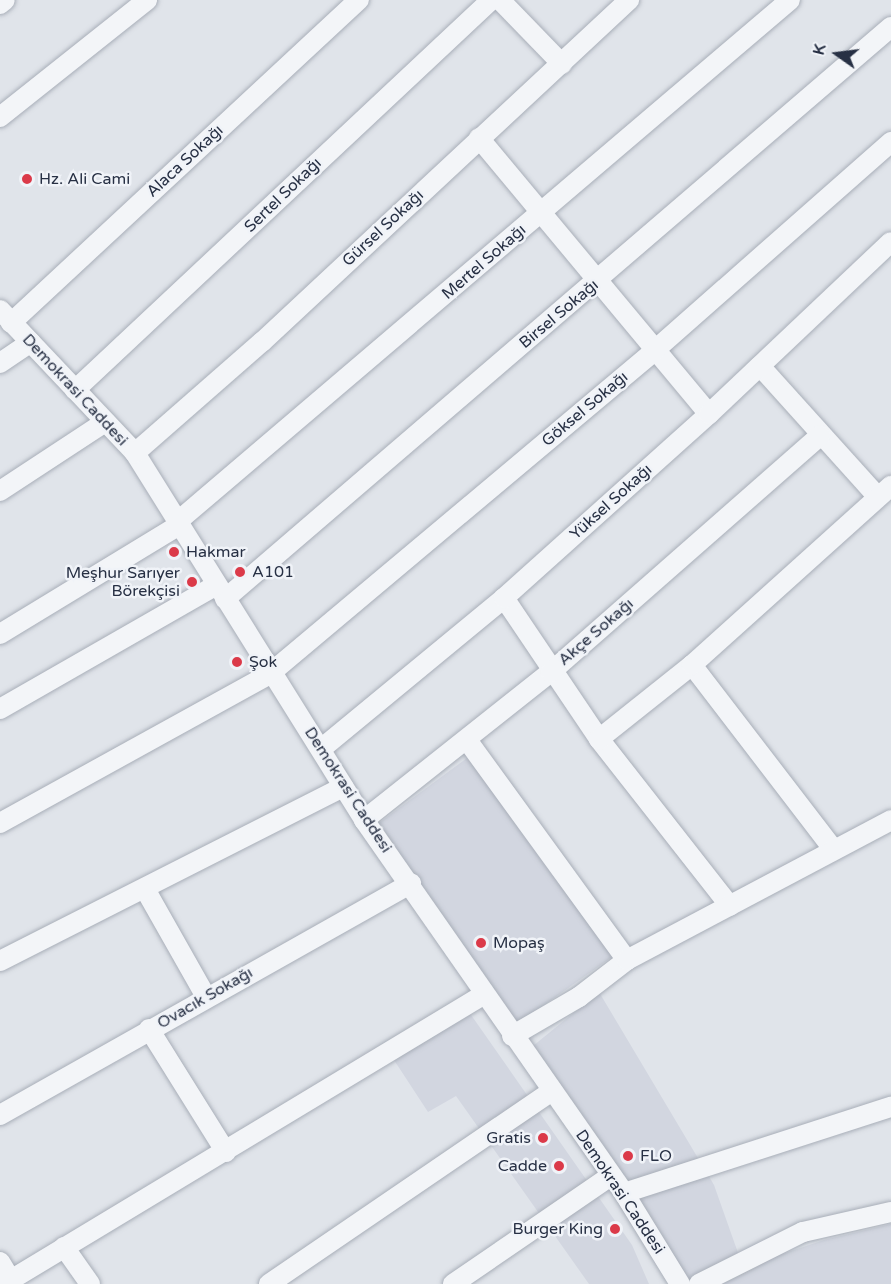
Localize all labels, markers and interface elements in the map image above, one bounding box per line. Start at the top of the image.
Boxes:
north arrow [807,24,867,84]
text: K [809,42,831,57]
street label: Alaca Sokağı [143,121,227,201]
street label: Sertel Sokağı [241,154,325,236]
place label: Hz. Ali Cami [39,169,130,189]
marker: Hz. Ali Cami [20,172,34,186]
street label: Gürsel Sokağı [338,185,428,271]
street label: Mertel Sokağı [438,220,530,304]
street label: Birsel Sokağı [516,275,602,353]
street label: Demokrasi Caddesi [18,330,132,450]
street label: Göksel Sokağı [538,367,632,451]
street label: Yüksel Sokağı [566,460,656,544]
place label: Hakmar [186,542,246,562]
marker: Hakmar [167,545,181,559]
place label: A101 [252,562,294,582]
place label: Meşhur Sarıyer Börekçisi [66,563,180,601]
marker: A101 [233,565,247,579]
marker: Meşhur Sarıyer Börekçisi [185,575,199,589]
street label: Akçe Sokağı [554,594,638,670]
place label: Şok [249,652,277,672]
marker: Şok [230,655,244,669]
street label: Demokrasi Caddesi [300,724,396,856]
place label: Mopaş [493,933,545,953]
marker: Mopaş [474,936,488,950]
street label: Ovacık Sokağı [154,963,256,1033]
street label: Demokrasi Caddesi [571,1126,669,1258]
place label: Gratis [486,1128,531,1148]
marker: Gratis [536,1131,550,1145]
place label: FLO [640,1146,672,1166]
marker: FLO [621,1149,635,1163]
place label: Cadde [498,1156,547,1176]
marker: Cadde [552,1159,566,1173]
place label: Burger King [512,1219,603,1239]
marker: Burger King [608,1222,622,1236]

